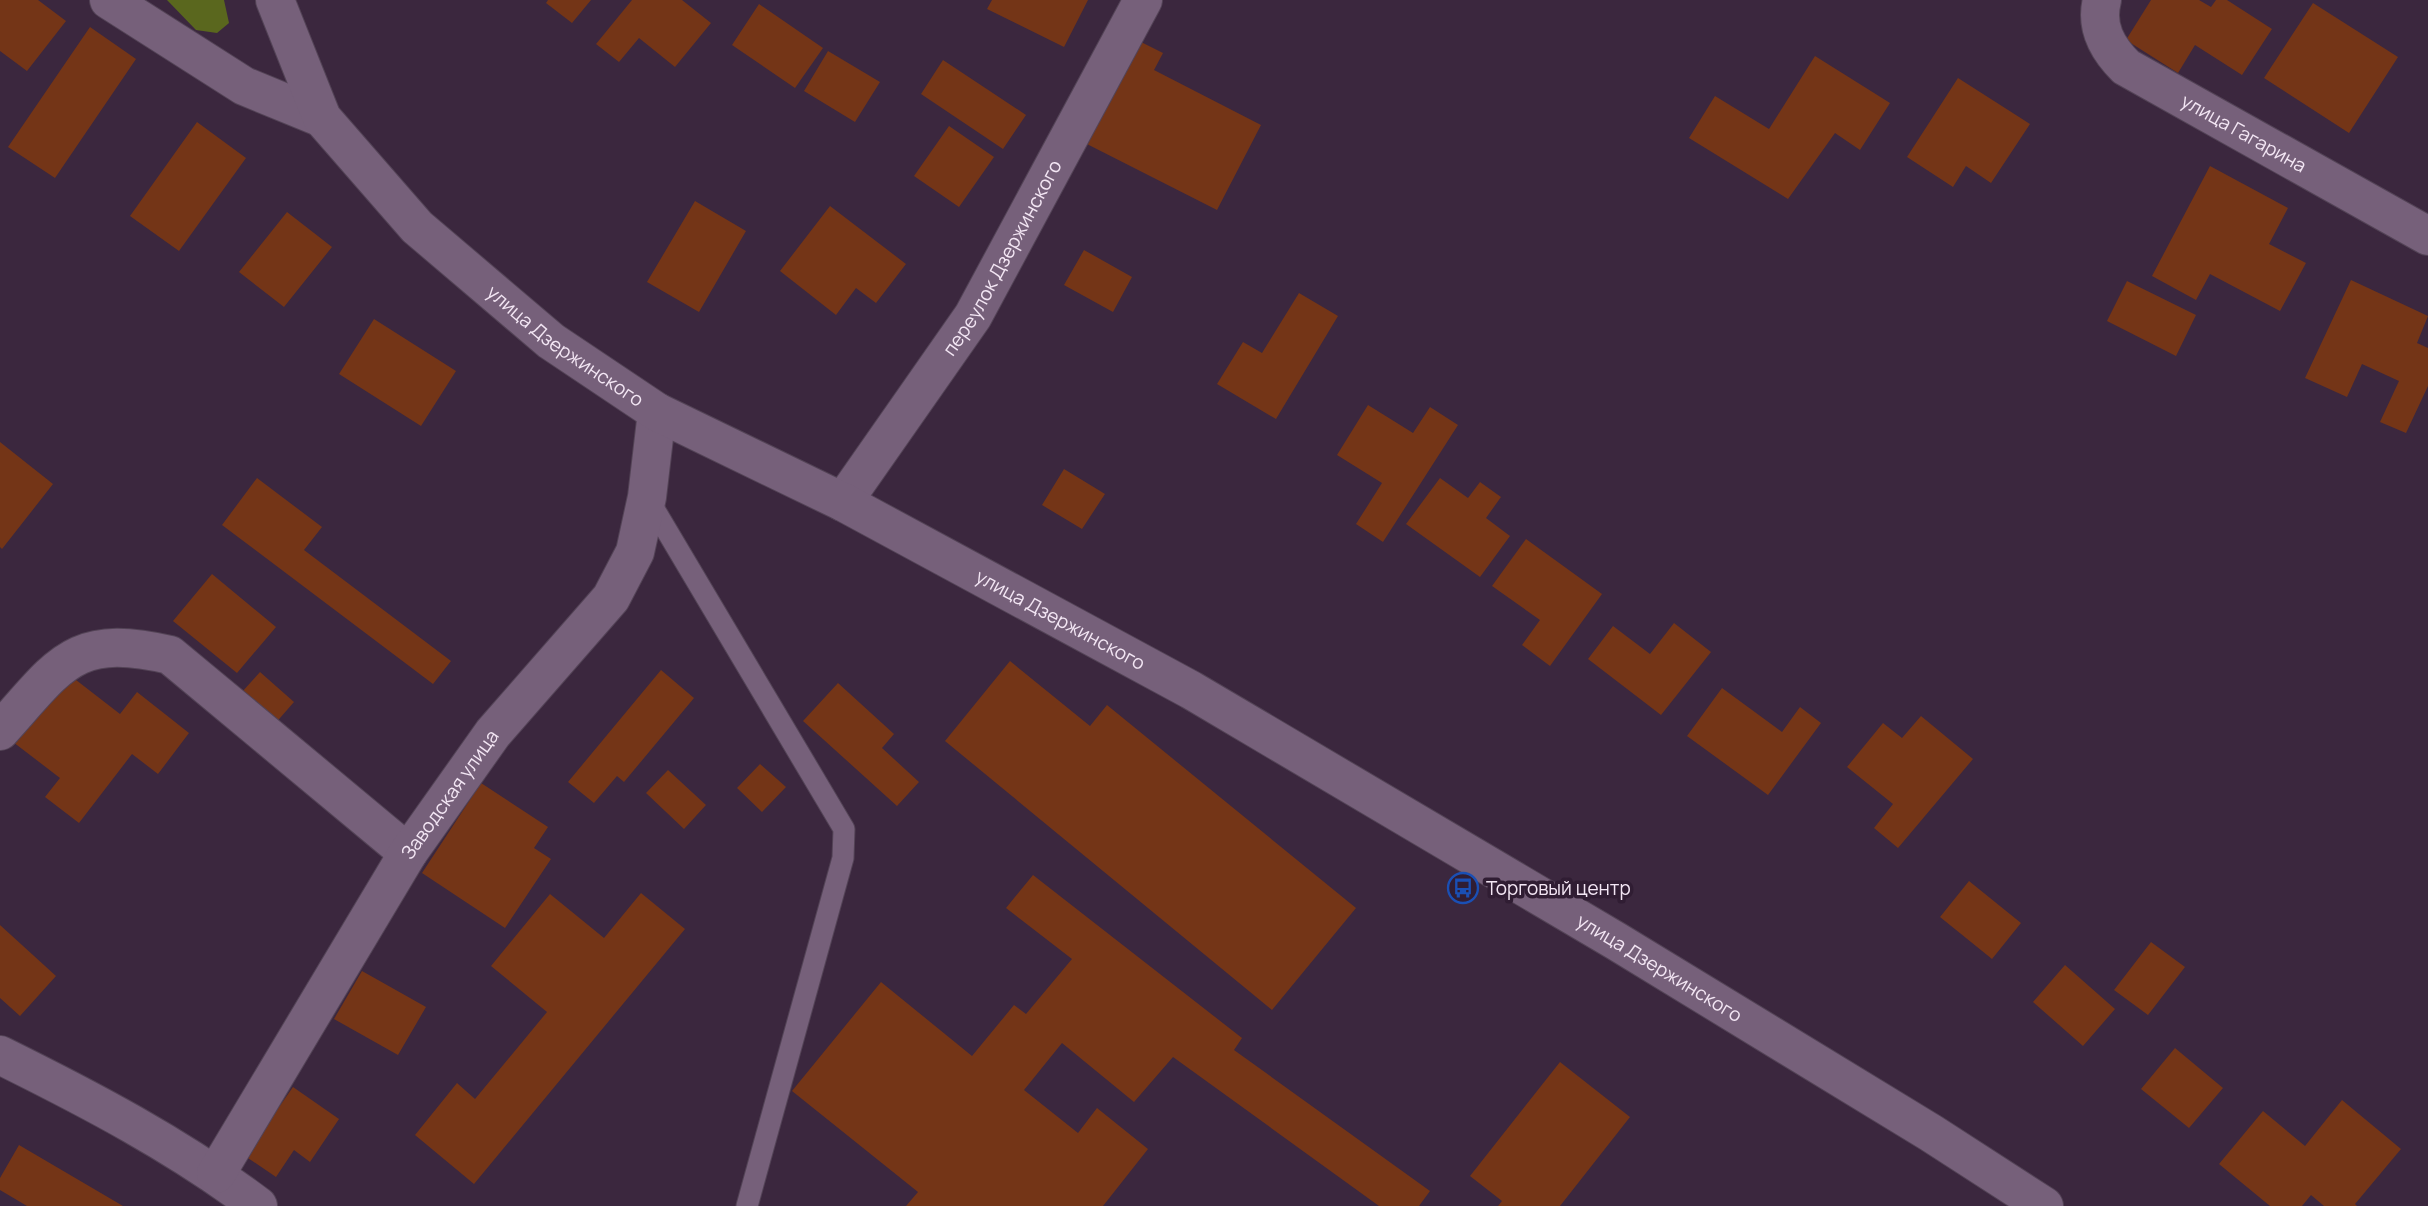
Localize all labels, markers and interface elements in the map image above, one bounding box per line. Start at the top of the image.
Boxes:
street label: улица Гагарина [2177,88,2311,178]
street label: переулок Дзержинского [936,155,1068,361]
street label: улица Дзержинского [481,279,649,413]
street label: улица Дзержинского [971,563,1150,676]
street label: Заводская улица [395,724,504,864]
bus stop icon: Торговый центр [1446,871,1480,905]
place label: Торговый центр [1486,875,1631,901]
street label: улица Дзержинского [1572,908,1747,1028]

